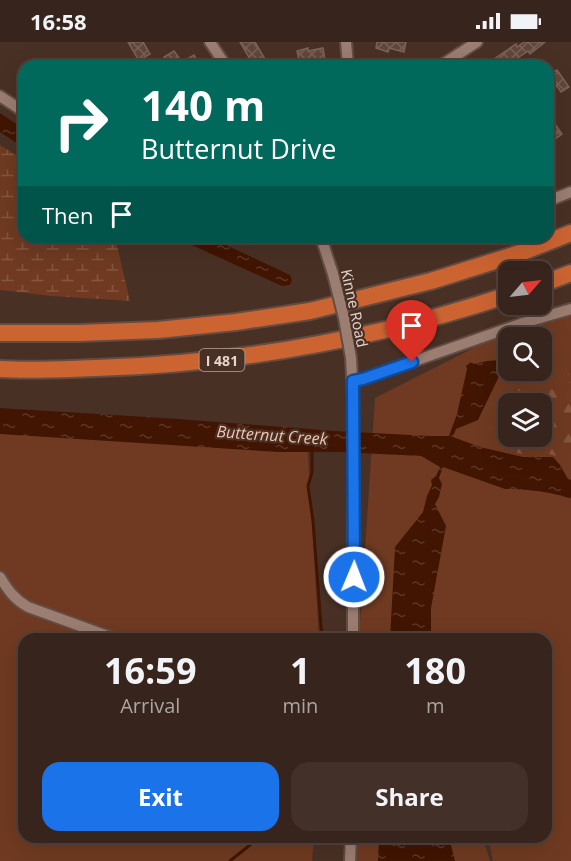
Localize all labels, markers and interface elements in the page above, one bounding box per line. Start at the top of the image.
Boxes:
text: 16:58 [30,6,87,36]
text: 140 m [141,76,265,133]
icon: right [42,84,120,162]
text: Butternut Drive [141,130,336,167]
icon: arrive [105,198,138,231]
text: Then [42,200,93,230]
north arrow [498,261,552,315]
map controls [498,261,552,447]
street label: Kinne Road [337,267,373,349]
pin [386,300,437,362]
icon: arrive [395,309,428,342]
button: search [498,327,552,381]
road number: I 481 [200,349,244,371]
button: layers [498,393,552,447]
water label: Butternut Creek [216,420,329,450]
position arrow [322,545,386,609]
text: 16:59 [104,646,197,695]
text: 1 [290,646,311,695]
text: 180 [404,646,466,695]
text: Arrival [120,692,180,719]
text: min [282,692,318,719]
text: m [426,692,444,719]
button: Exit [42,762,279,831]
button: Share [291,762,528,831]

